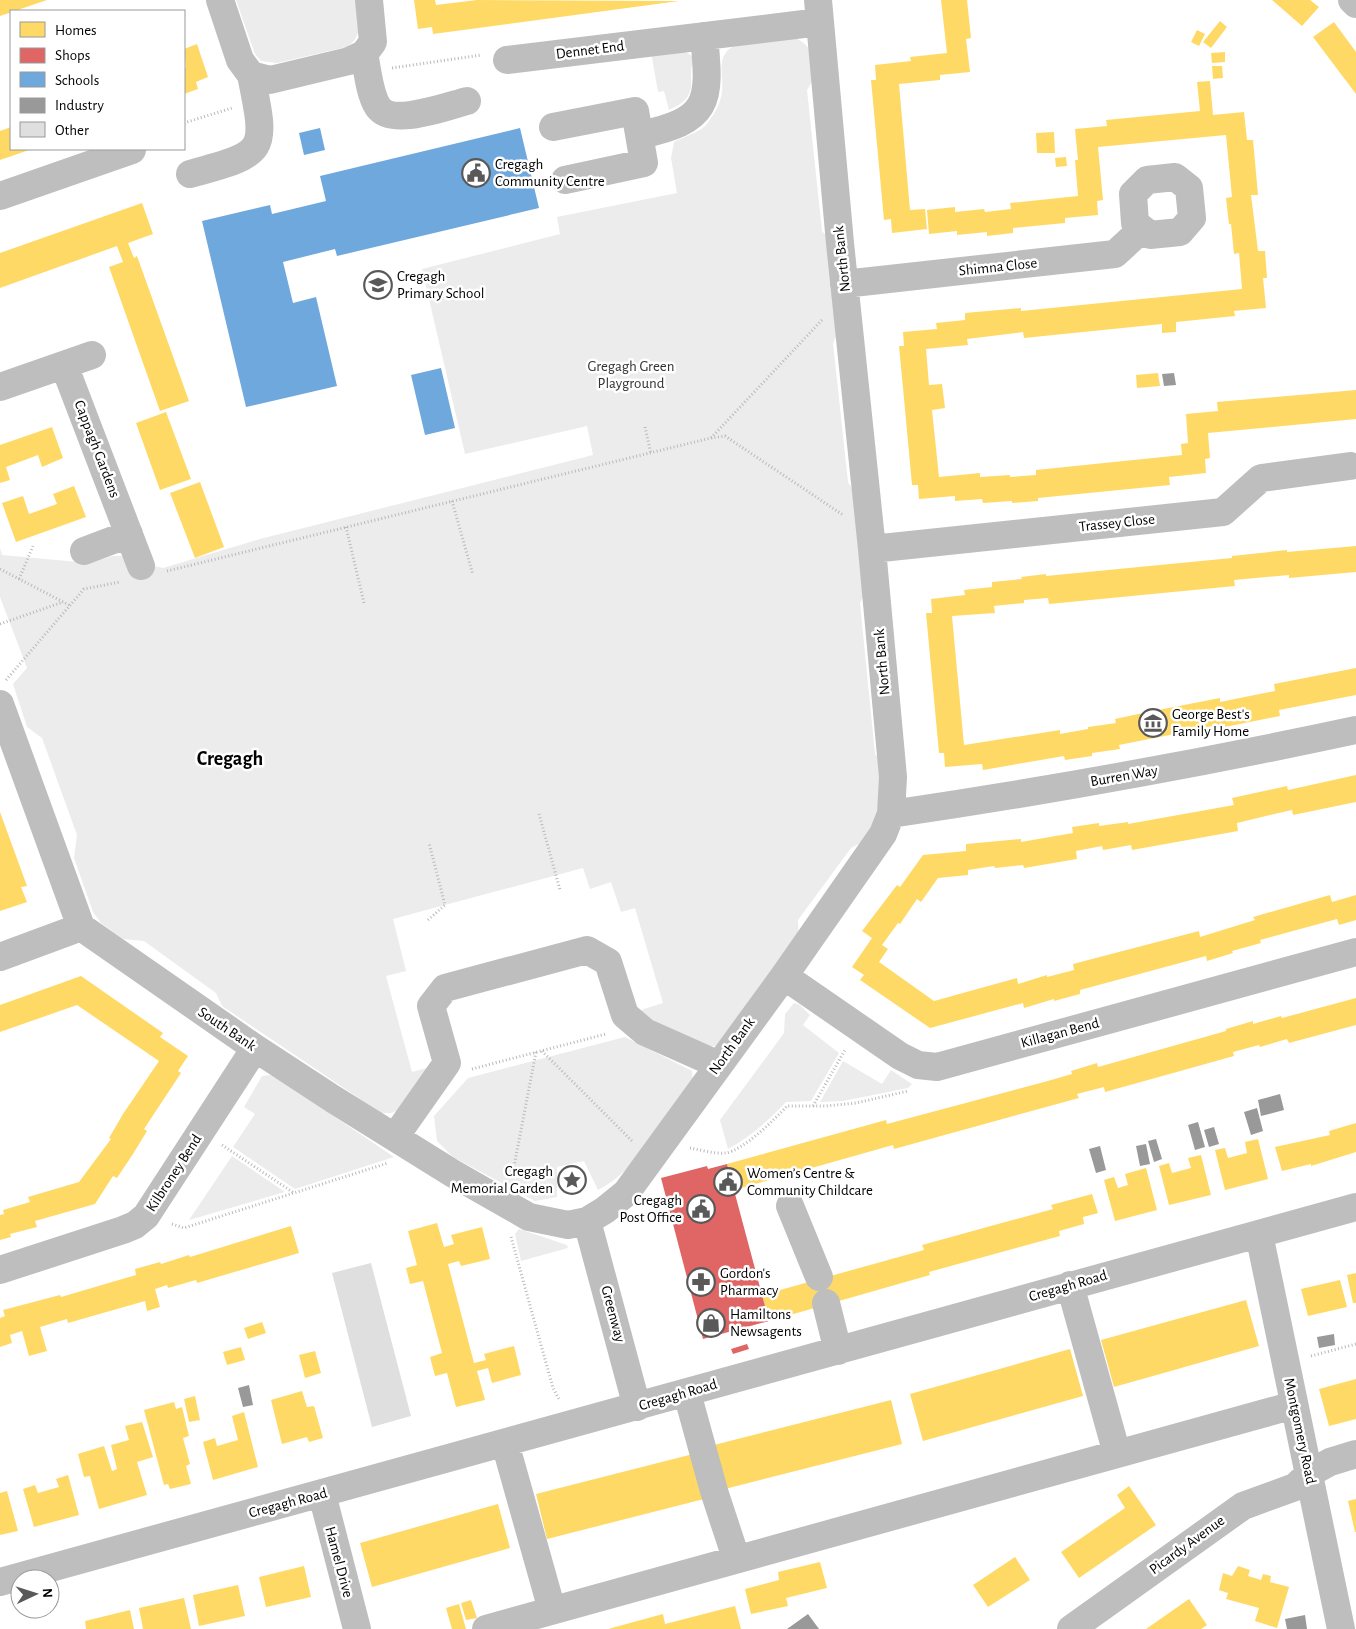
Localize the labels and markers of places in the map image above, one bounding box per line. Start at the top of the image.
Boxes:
place label: Cregagh Community Centre [495,157,605,189]
public building icon: Cregagh Community Centre [461,158,491,188]
place label: Cregagh Primary School [397,269,485,301]
school or university icon: Cregagh Primary School [363,270,393,300]
place label: George Best's Family Home [1172,707,1250,739]
museum icon: George Best's Family Home [1138,708,1168,738]
place label: Cregagh Memorial Garden [451,1164,553,1196]
place icon: Cregagh Memorial Garden [557,1165,587,1195]
place label: Women’s Centre & Community Childcare [747,1166,873,1198]
public building icon: Women’s Centre & Community Childcare [713,1167,743,1197]
place label: Cregagh Post Office [620,1193,682,1225]
public building icon: Cregagh Post Office [686,1194,716,1224]
place label: Gordon's Pharmacy [720,1266,779,1298]
pharmacy icon: Gordon's Pharmacy [686,1267,716,1297]
place label: Hamiltons Newsagents [730,1307,802,1339]
shop icon: Hamiltons Newsagents [696,1308,726,1338]

